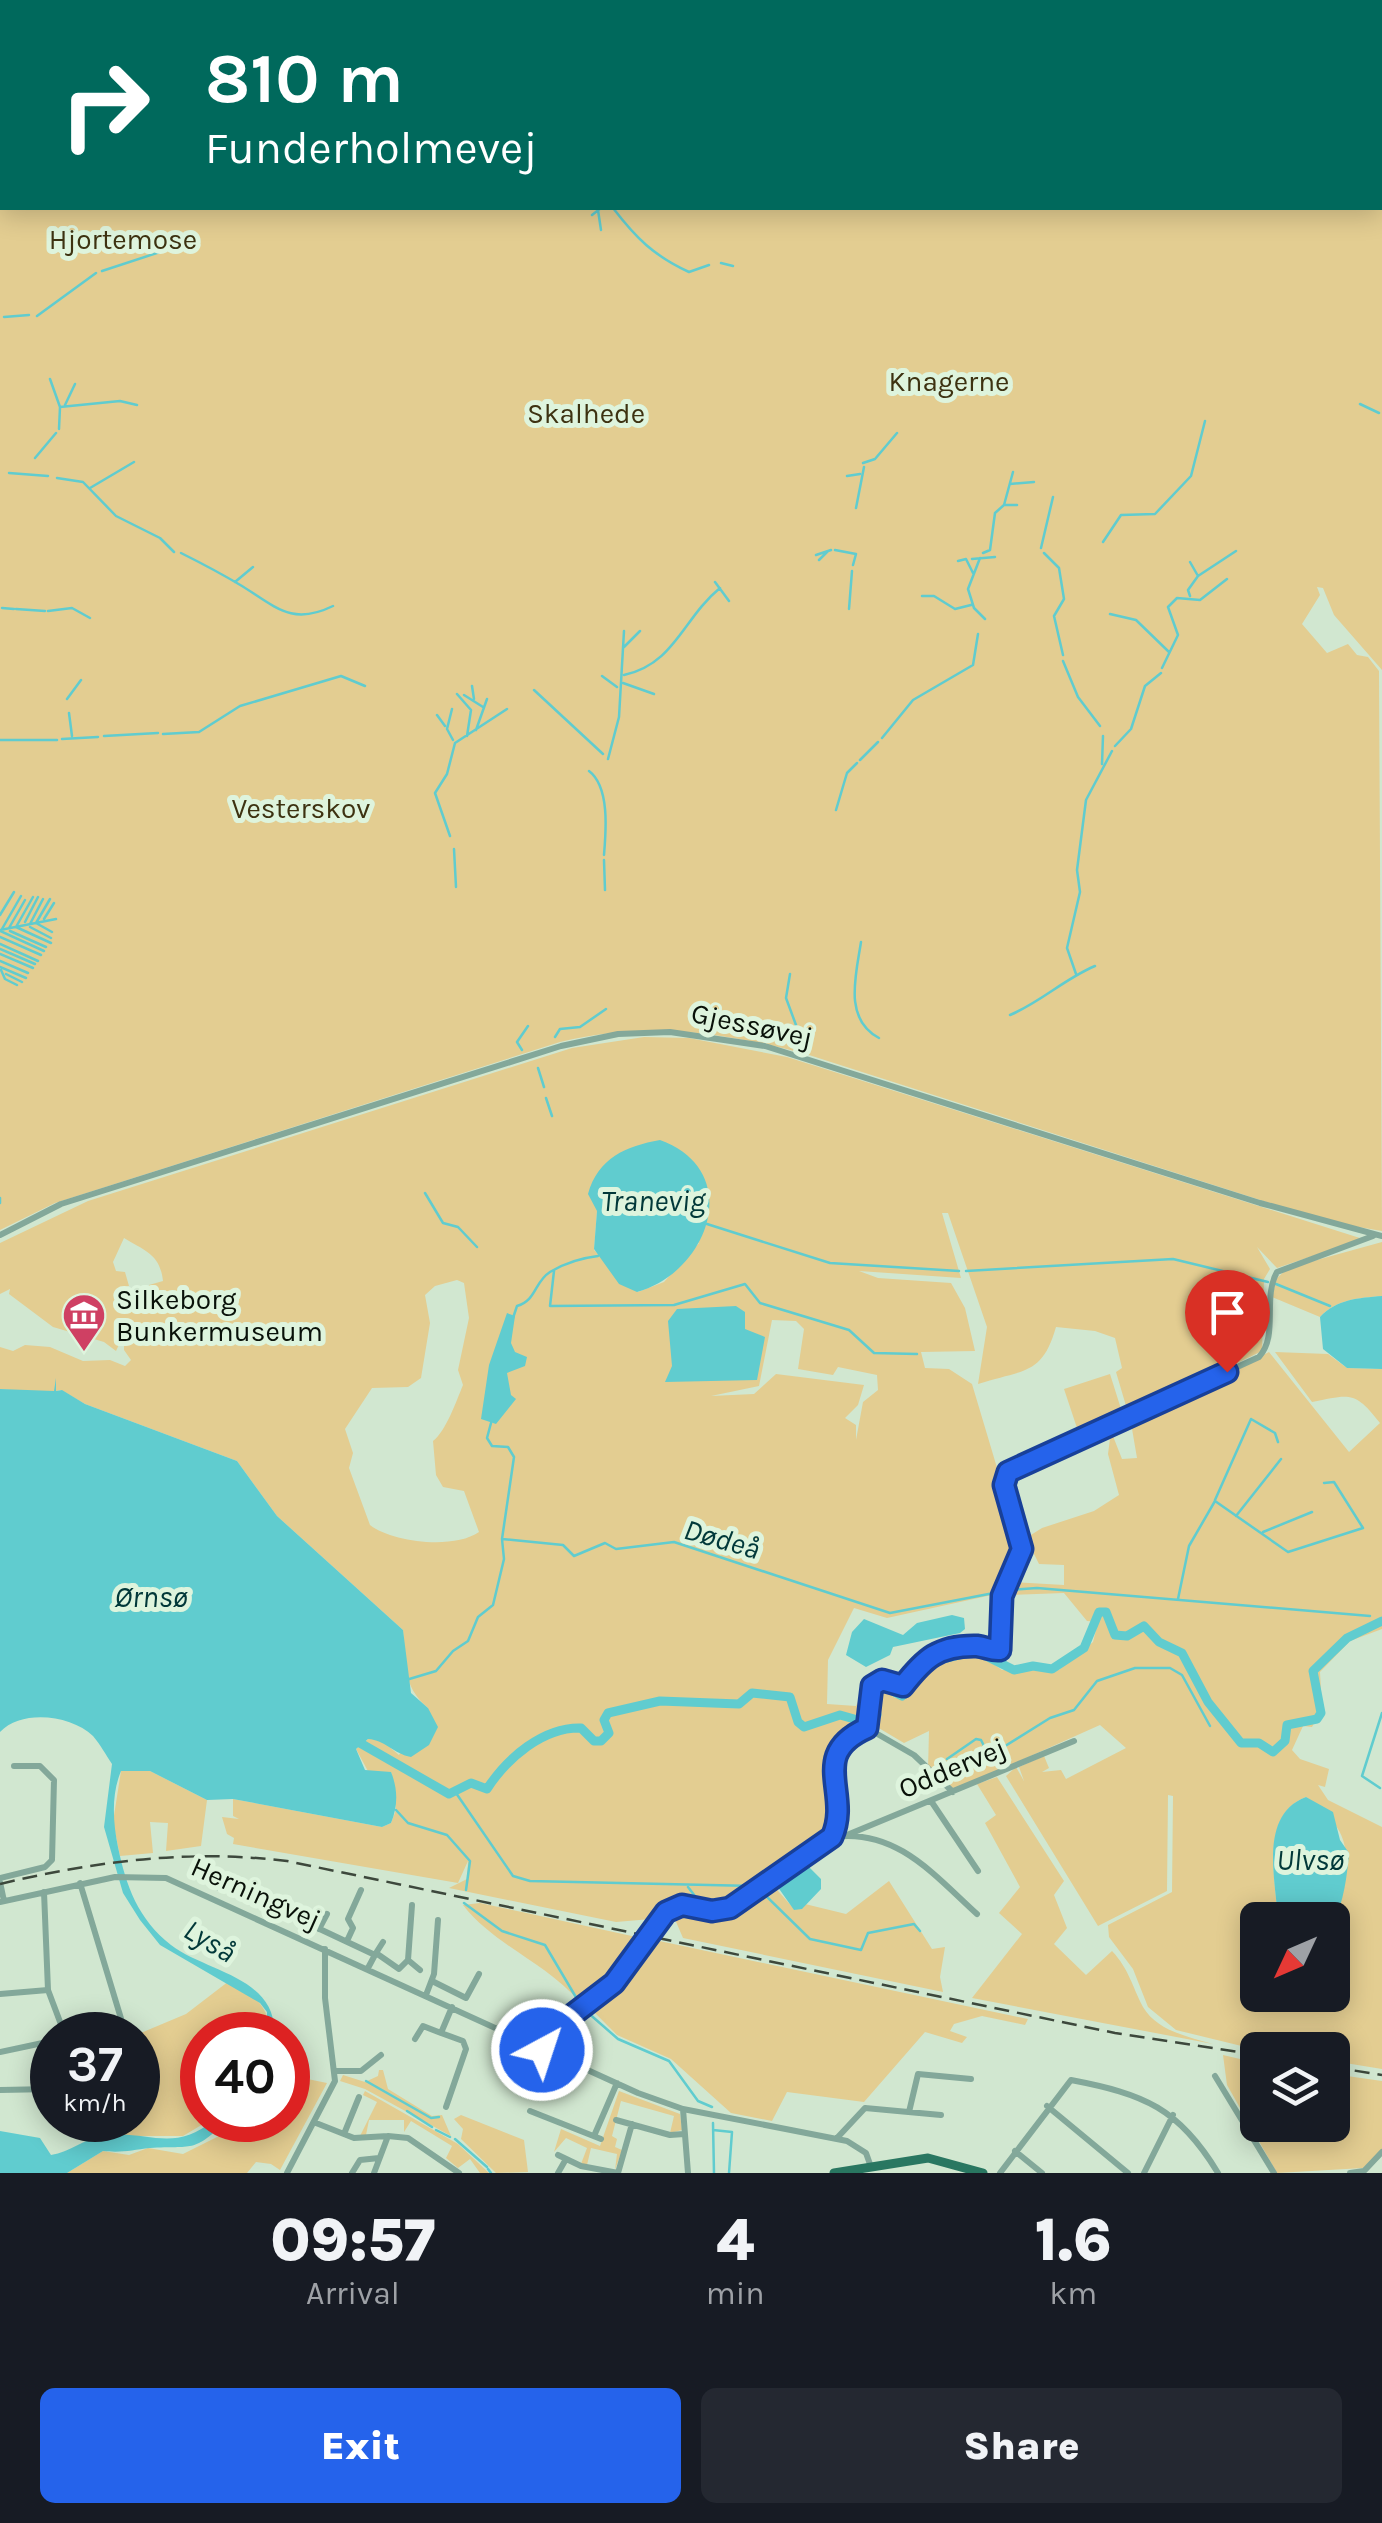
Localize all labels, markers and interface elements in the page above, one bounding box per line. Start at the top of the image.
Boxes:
text: 810 m [205,38,404,120]
icon: right [40,40,170,170]
text: Funderholmevej [205,122,537,174]
park label: Hjortemose [49,223,197,256]
park label: Knagerne [889,365,1009,398]
park label: Skalhede [527,397,645,430]
park label: Vesterskov [232,792,370,825]
street label: Gjessøvej [688,996,816,1054]
water label: Tranevig [601,1183,707,1219]
pin [1185,1270,1270,1373]
place label: Silkeborg Bunkermuseum [116,1283,323,1348]
icon: arrive [1200,1285,1255,1340]
museum icon: Silkeborg Bunkermuseum [61,1292,107,1353]
water label: Dødeå [680,1511,764,1567]
water label: Ørnsø [115,1579,189,1615]
street label: Oddervej [894,1731,1010,1805]
water label: Ulvsø [1276,1842,1345,1878]
street label: Herningvej [186,1850,326,1936]
north arrow [1240,1902,1350,2012]
map controls [1240,1902,1350,2142]
water label: Lyså [177,1912,243,1970]
position arrow [490,1998,594,2102]
speed limit sign: 40 [180,2012,310,2142]
button: layers [1240,2032,1350,2142]
text: 37 [67,2035,123,2094]
text: km/h [63,2088,127,2117]
text: 09:57 [270,2205,435,2275]
text: 4 [716,2205,754,2275]
text: 1.6 [1035,2205,1112,2275]
text: Arrival [306,2275,400,2312]
text: min [706,2275,765,2312]
text: km [1049,2275,1097,2312]
button: Exit [40,2388,681,2503]
button: Share [701,2388,1342,2503]

